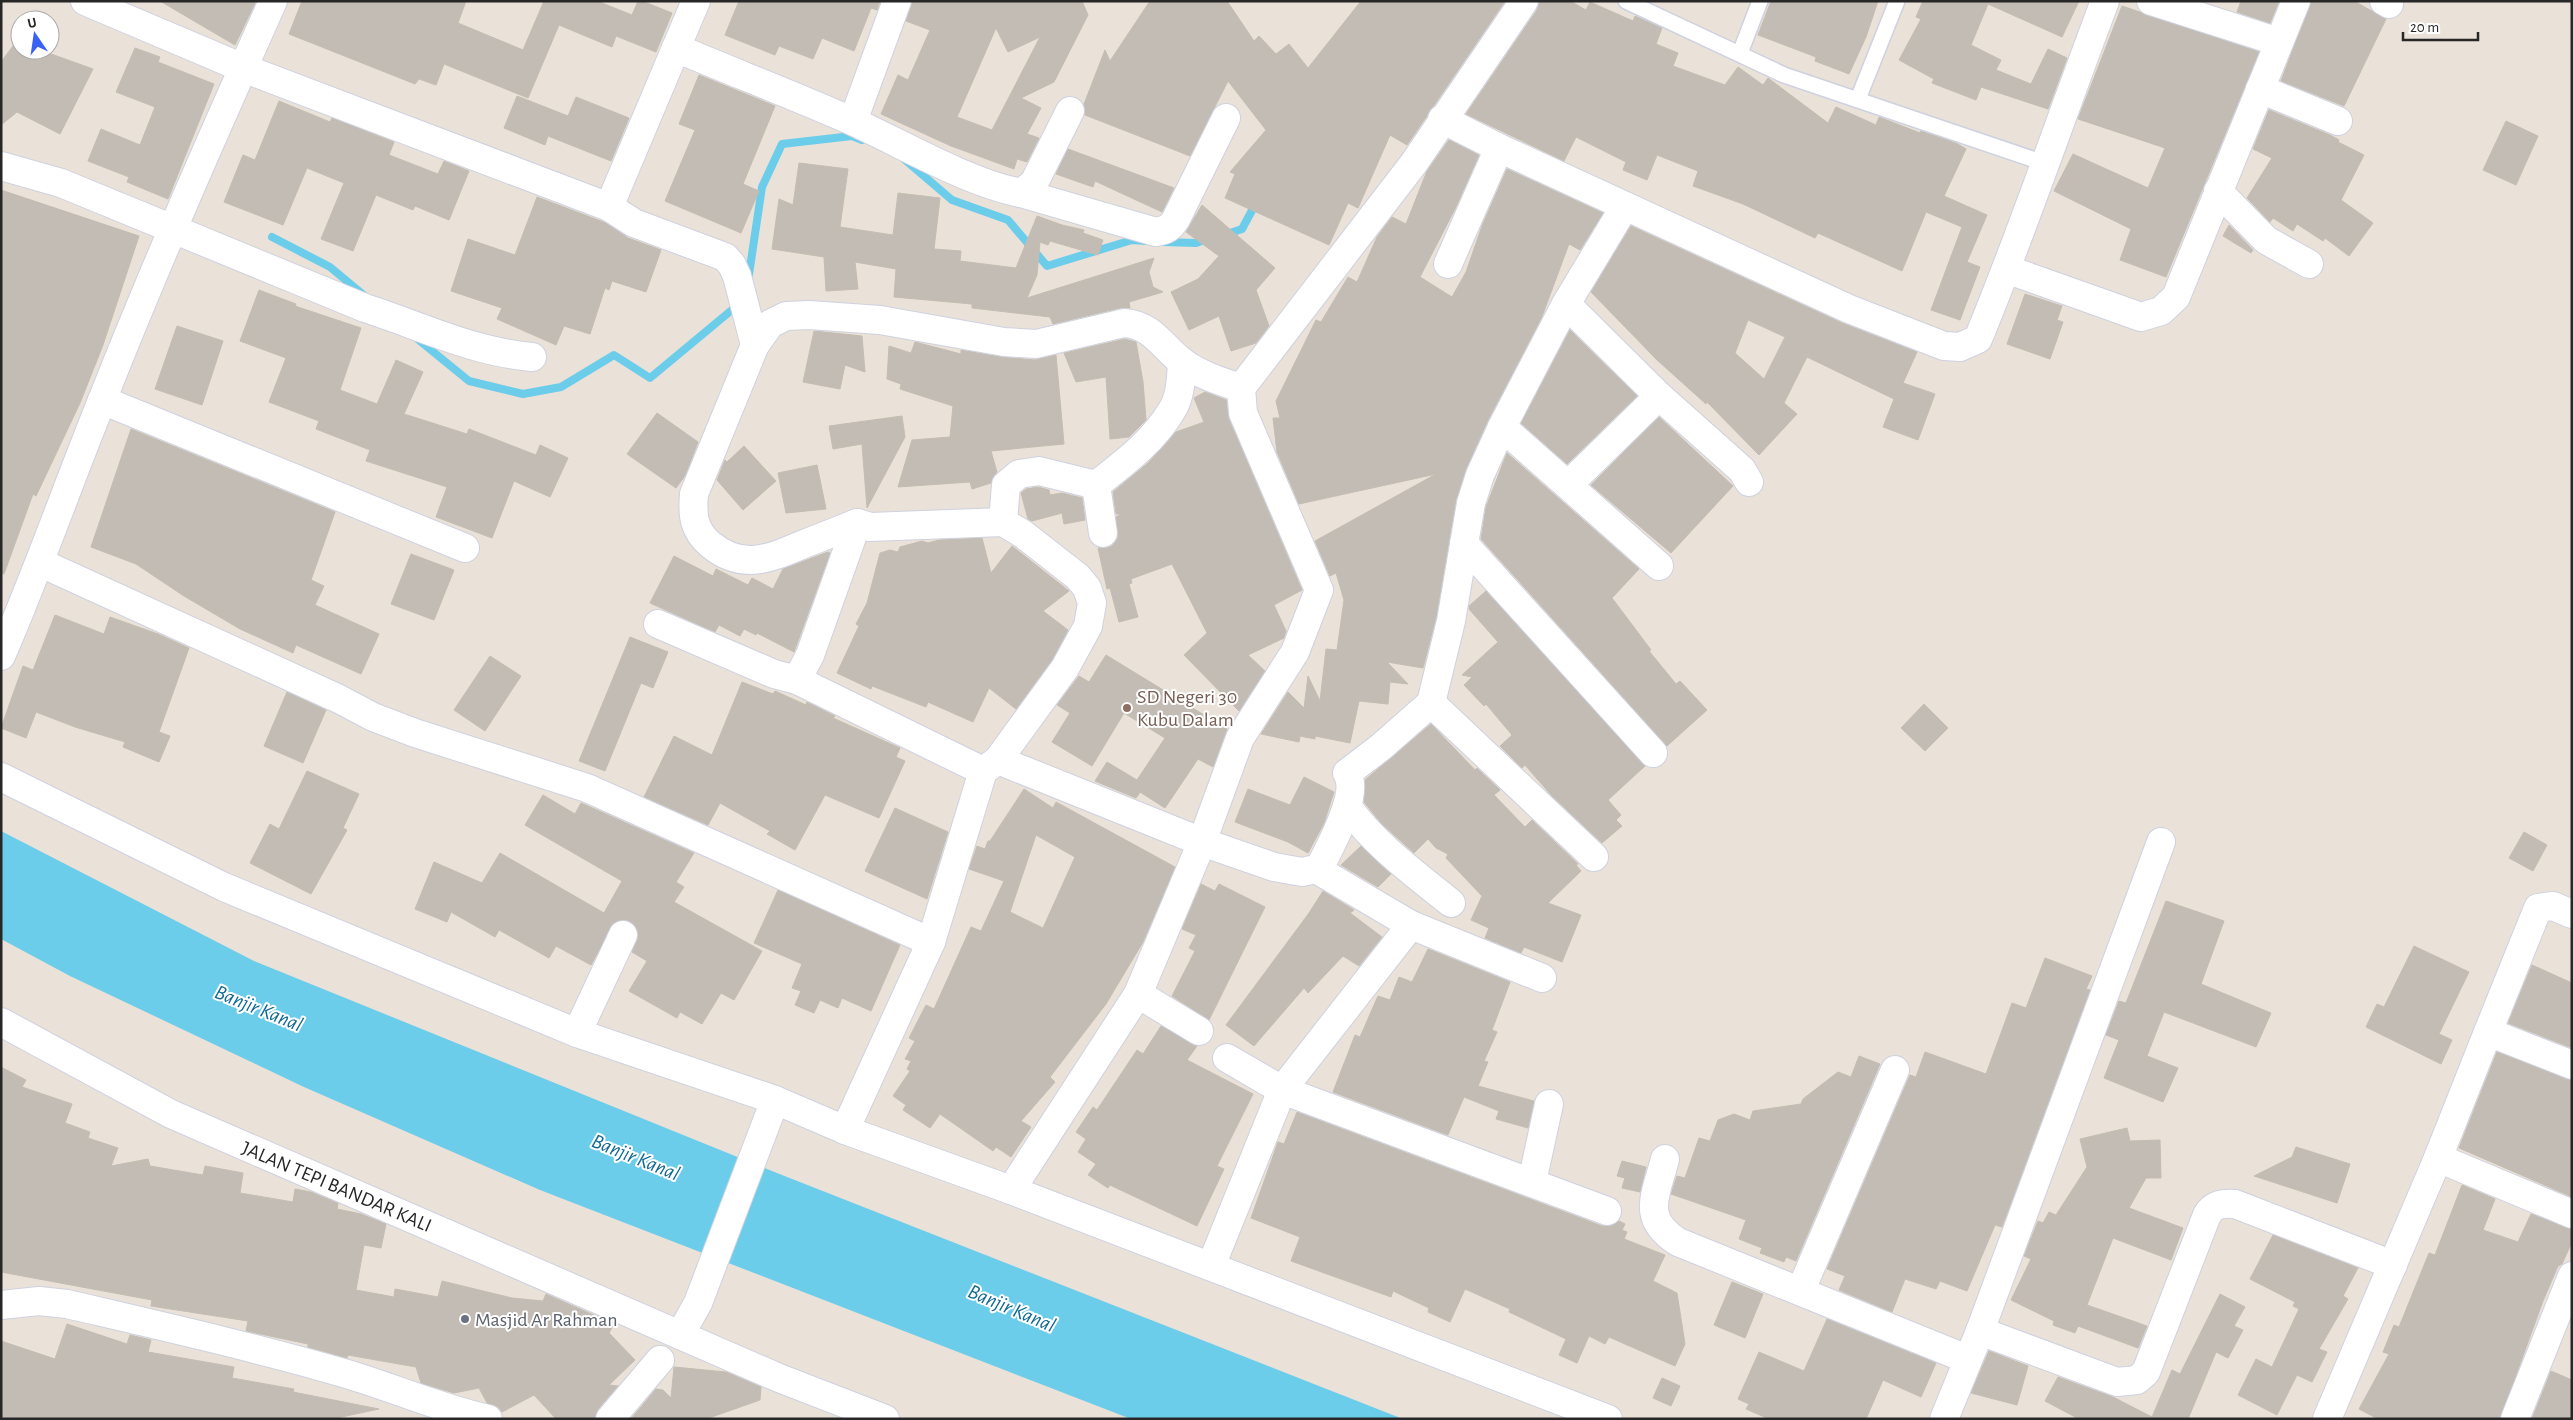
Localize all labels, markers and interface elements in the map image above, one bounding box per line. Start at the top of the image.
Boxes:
north arrow [10,10,60,60]
scale bar [2403,10,2478,42]
text: U [26,15,38,31]
text: 20 m [2410,20,2439,35]
place label: SD Negeri 30 Kubu Dalam [1137,687,1237,730]
marker: SD Negeri 30 Kubu Dalam [1121,702,1133,714]
water label: Banjir Kanal [212,981,306,1036]
water label: Banjir Kanal [589,1130,683,1185]
street label: JALAN TEPI BANDAR KALI [239,1138,434,1236]
water label: Banjir Kanal [965,1281,1059,1336]
place label: Masjid Ar Rahman [475,1310,618,1330]
marker: Masjid Ar Rahman [459,1313,471,1325]

